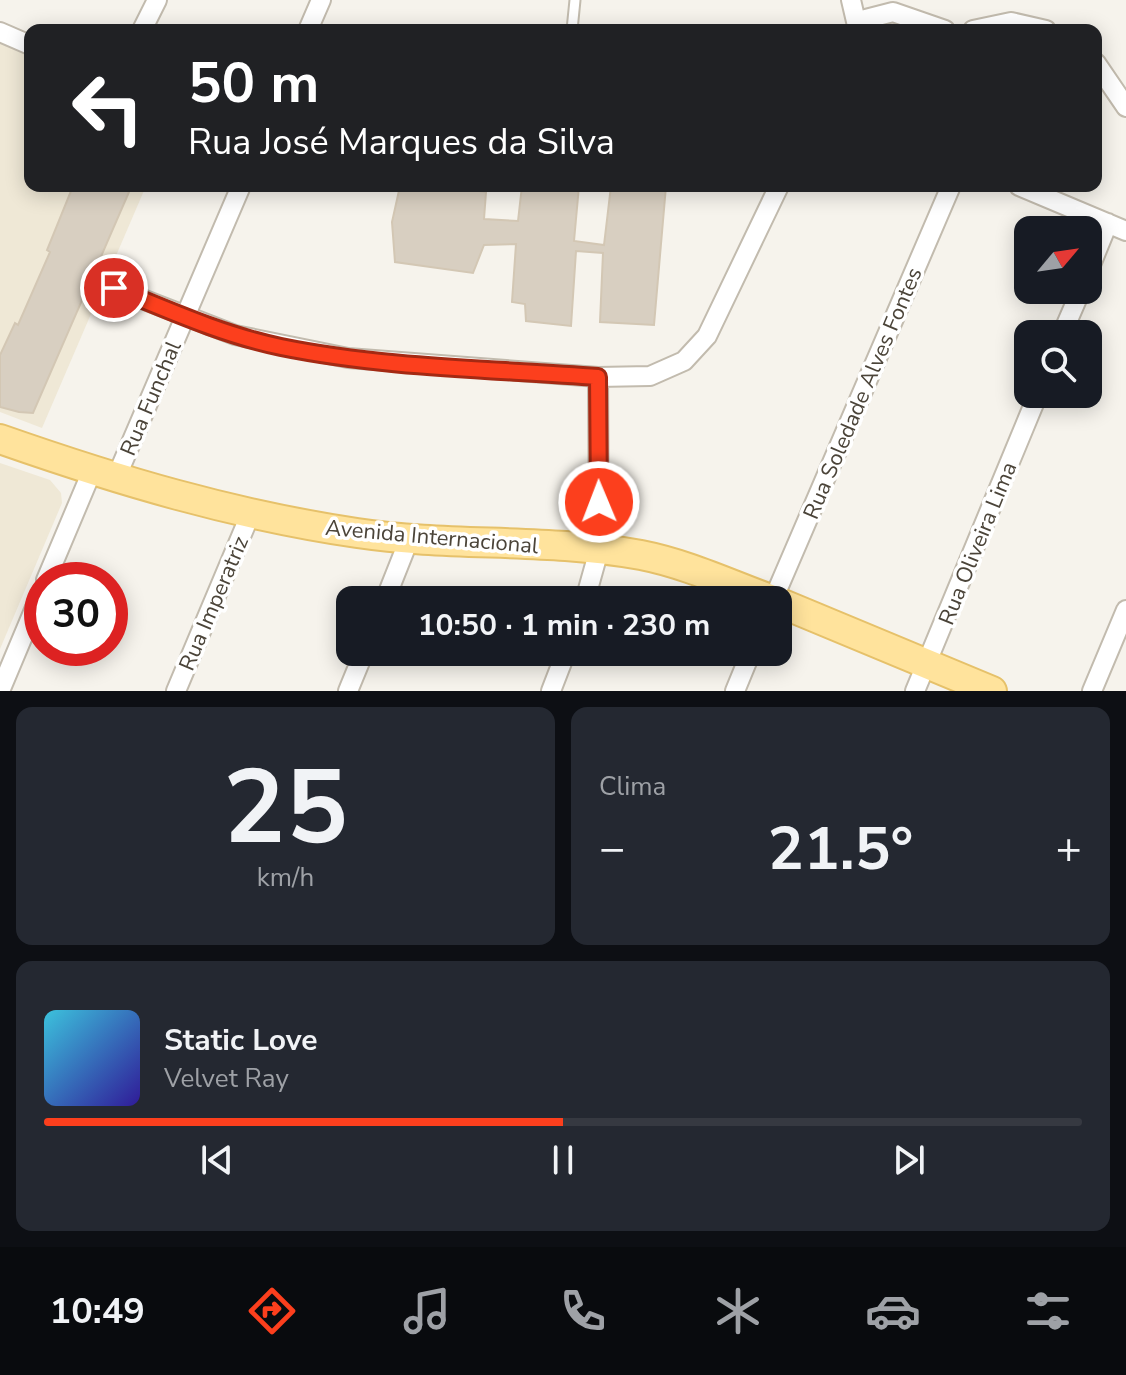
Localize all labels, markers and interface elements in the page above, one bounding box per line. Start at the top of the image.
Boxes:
text: 50 m [188,45,319,122]
icon: left [56,56,160,160]
text: Rua José Marques da Silva [188,118,615,167]
north arrow [1014,216,1102,304]
map controls [1014,216,1102,408]
pin [80,254,148,322]
street label: Rua Soledade Alves Fontes [796,263,930,524]
icon: arrive [92,266,136,310]
button: search [1014,320,1102,408]
street label: Rua Funchal [113,336,189,460]
street label: Rua Oliveira Lima [932,457,1024,629]
position arrow [557,460,641,544]
street label: Avenida Internacional [324,513,540,561]
street label: Rua Imperatriz [172,531,256,675]
speed limit sign: 30 [24,562,128,666]
text: 10:50 · 1 min · 230 m [418,605,710,646]
text: 25 [223,737,348,879]
text: Clima [599,769,666,804]
text: 21.5° [768,808,913,890]
text: − [599,819,625,879]
text: + [1056,819,1082,879]
text: km/h [257,860,314,895]
text: Static Love [164,1020,318,1061]
text: Velvet Ray [164,1061,289,1096]
icon: previous [195,1138,239,1182]
icon: pause [541,1138,585,1182]
icon: next [887,1138,931,1182]
icon: directions [244,1283,300,1339]
icon: music [399,1283,455,1339]
icon: phone [555,1283,611,1339]
icon: climate [710,1283,766,1339]
icon: car [865,1283,921,1339]
icon: filters [1020,1283,1076,1339]
text: 10:49 [50,1287,145,1336]

